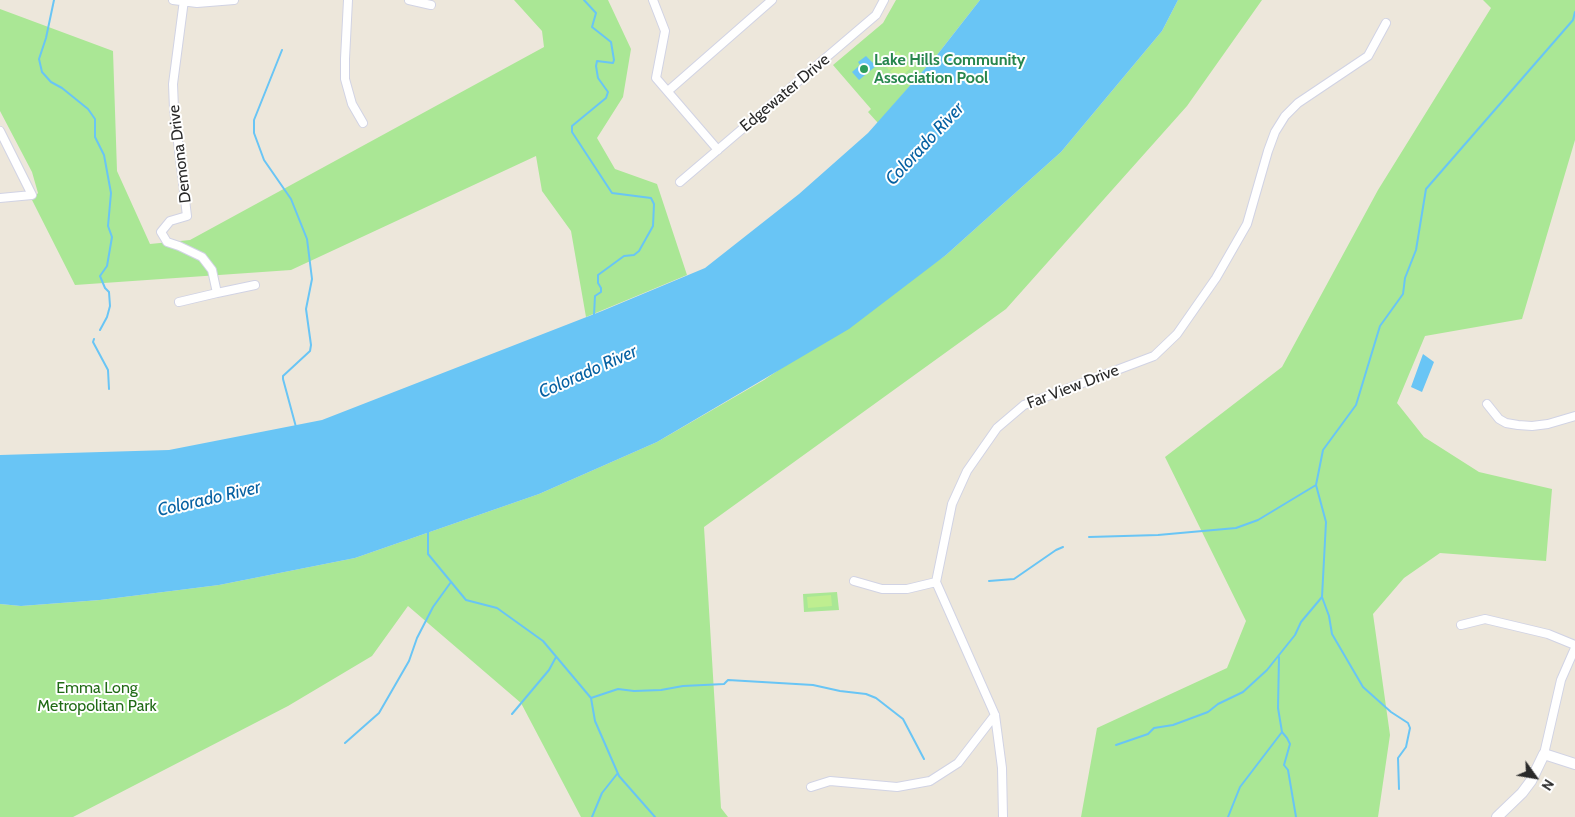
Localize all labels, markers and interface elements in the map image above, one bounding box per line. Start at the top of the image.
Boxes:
street label: Edgewater Drive [736,50,834,136]
place label: Lake Hills Community Association Pool [874,50,1025,88]
marker: Lake Hills Community Association Pool [858,63,870,75]
water label: Colorado River [881,98,969,190]
street label: Demona Drive [164,104,196,204]
water label: Colorado River [536,341,640,403]
street label: Far View Drive [1024,361,1122,413]
water label: Colorado River [155,477,263,521]
park label: Emma Long Metropolitan Park [37,678,157,716]
north arrow [1510,752,1560,802]
text: N [1537,776,1558,794]

